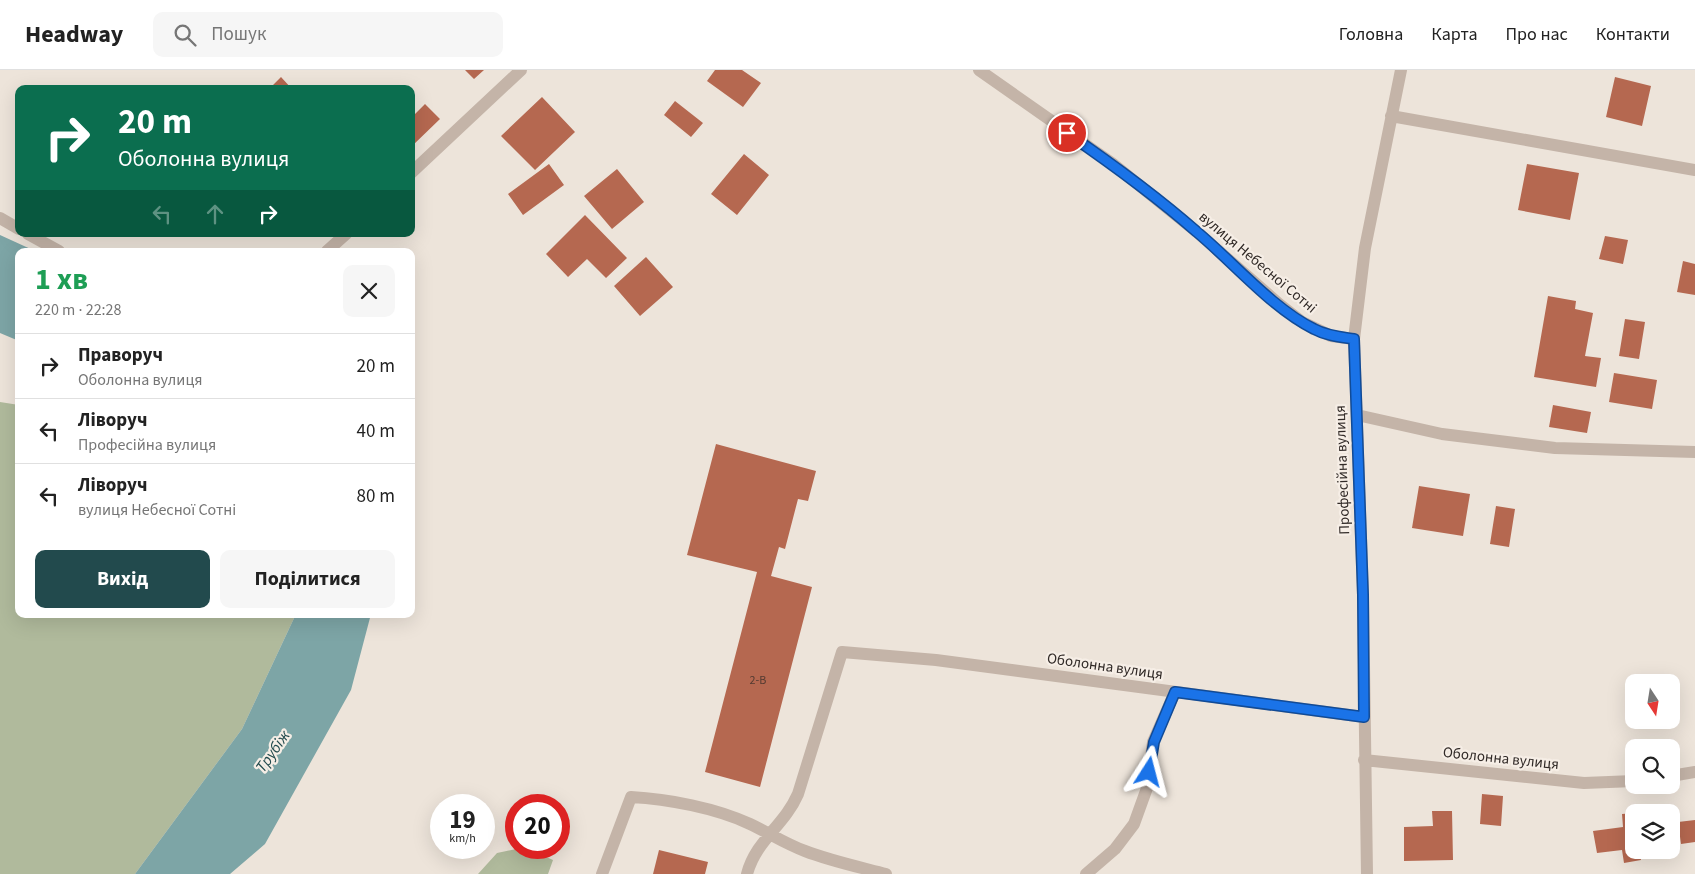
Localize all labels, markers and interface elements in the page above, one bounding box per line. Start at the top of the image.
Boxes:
search box [153,12,503,57]
text: Headway [25,17,123,52]
icon: search [171,21,199,49]
text: Пошук [211,21,266,48]
text: Головна [1339,22,1403,47]
text: Карта [1431,22,1477,47]
text: Про нас [1505,22,1568,47]
text: Контакти [1596,22,1670,47]
text: 20 m [118,97,192,147]
icon: right [35,105,100,170]
pin [1046,112,1088,154]
icon: arrive [1053,119,1081,147]
text: Оболонна вулиця [118,143,289,175]
icon: left [148,200,176,228]
icon: ahead [201,200,229,228]
icon: right [254,200,282,228]
street label: вулиця Небесної Сотні [1194,207,1321,318]
text: 1 хв [35,258,88,301]
button: close [343,265,395,317]
text: 220 m · 22:28 [35,299,122,321]
text: Праворуч [78,342,163,369]
icon: right [35,352,63,380]
text: 20 m [357,353,395,380]
text: Оболонна вулиця [78,369,203,391]
street label: Професійна вулиця [1330,405,1355,535]
text: Ліворуч [78,407,147,434]
icon: left [35,417,63,445]
text: 40 m [357,418,395,445]
text: Професійна вулиця [78,434,216,456]
text: Ліворуч [78,472,147,499]
icon: left [35,482,63,510]
text: 80 m [357,483,395,510]
text: вулиця Небесної Сотні [78,499,236,521]
button: Вихід [35,550,210,608]
button: Поділитися [220,550,395,608]
street label: Оболонна вулиця [1046,648,1164,685]
house number: 2-В [750,672,766,689]
north arrow [1625,674,1680,729]
map controls [1625,674,1680,859]
water label: Трубіж [250,725,296,777]
button: search [1625,739,1680,794]
street label: Оболонна вулиця [1442,742,1560,775]
position arrow [1122,745,1174,797]
speed limit sign: 20 [505,794,570,859]
text: 19 [449,802,476,838]
button: layers [1625,804,1680,859]
text: km/h [449,830,476,847]

